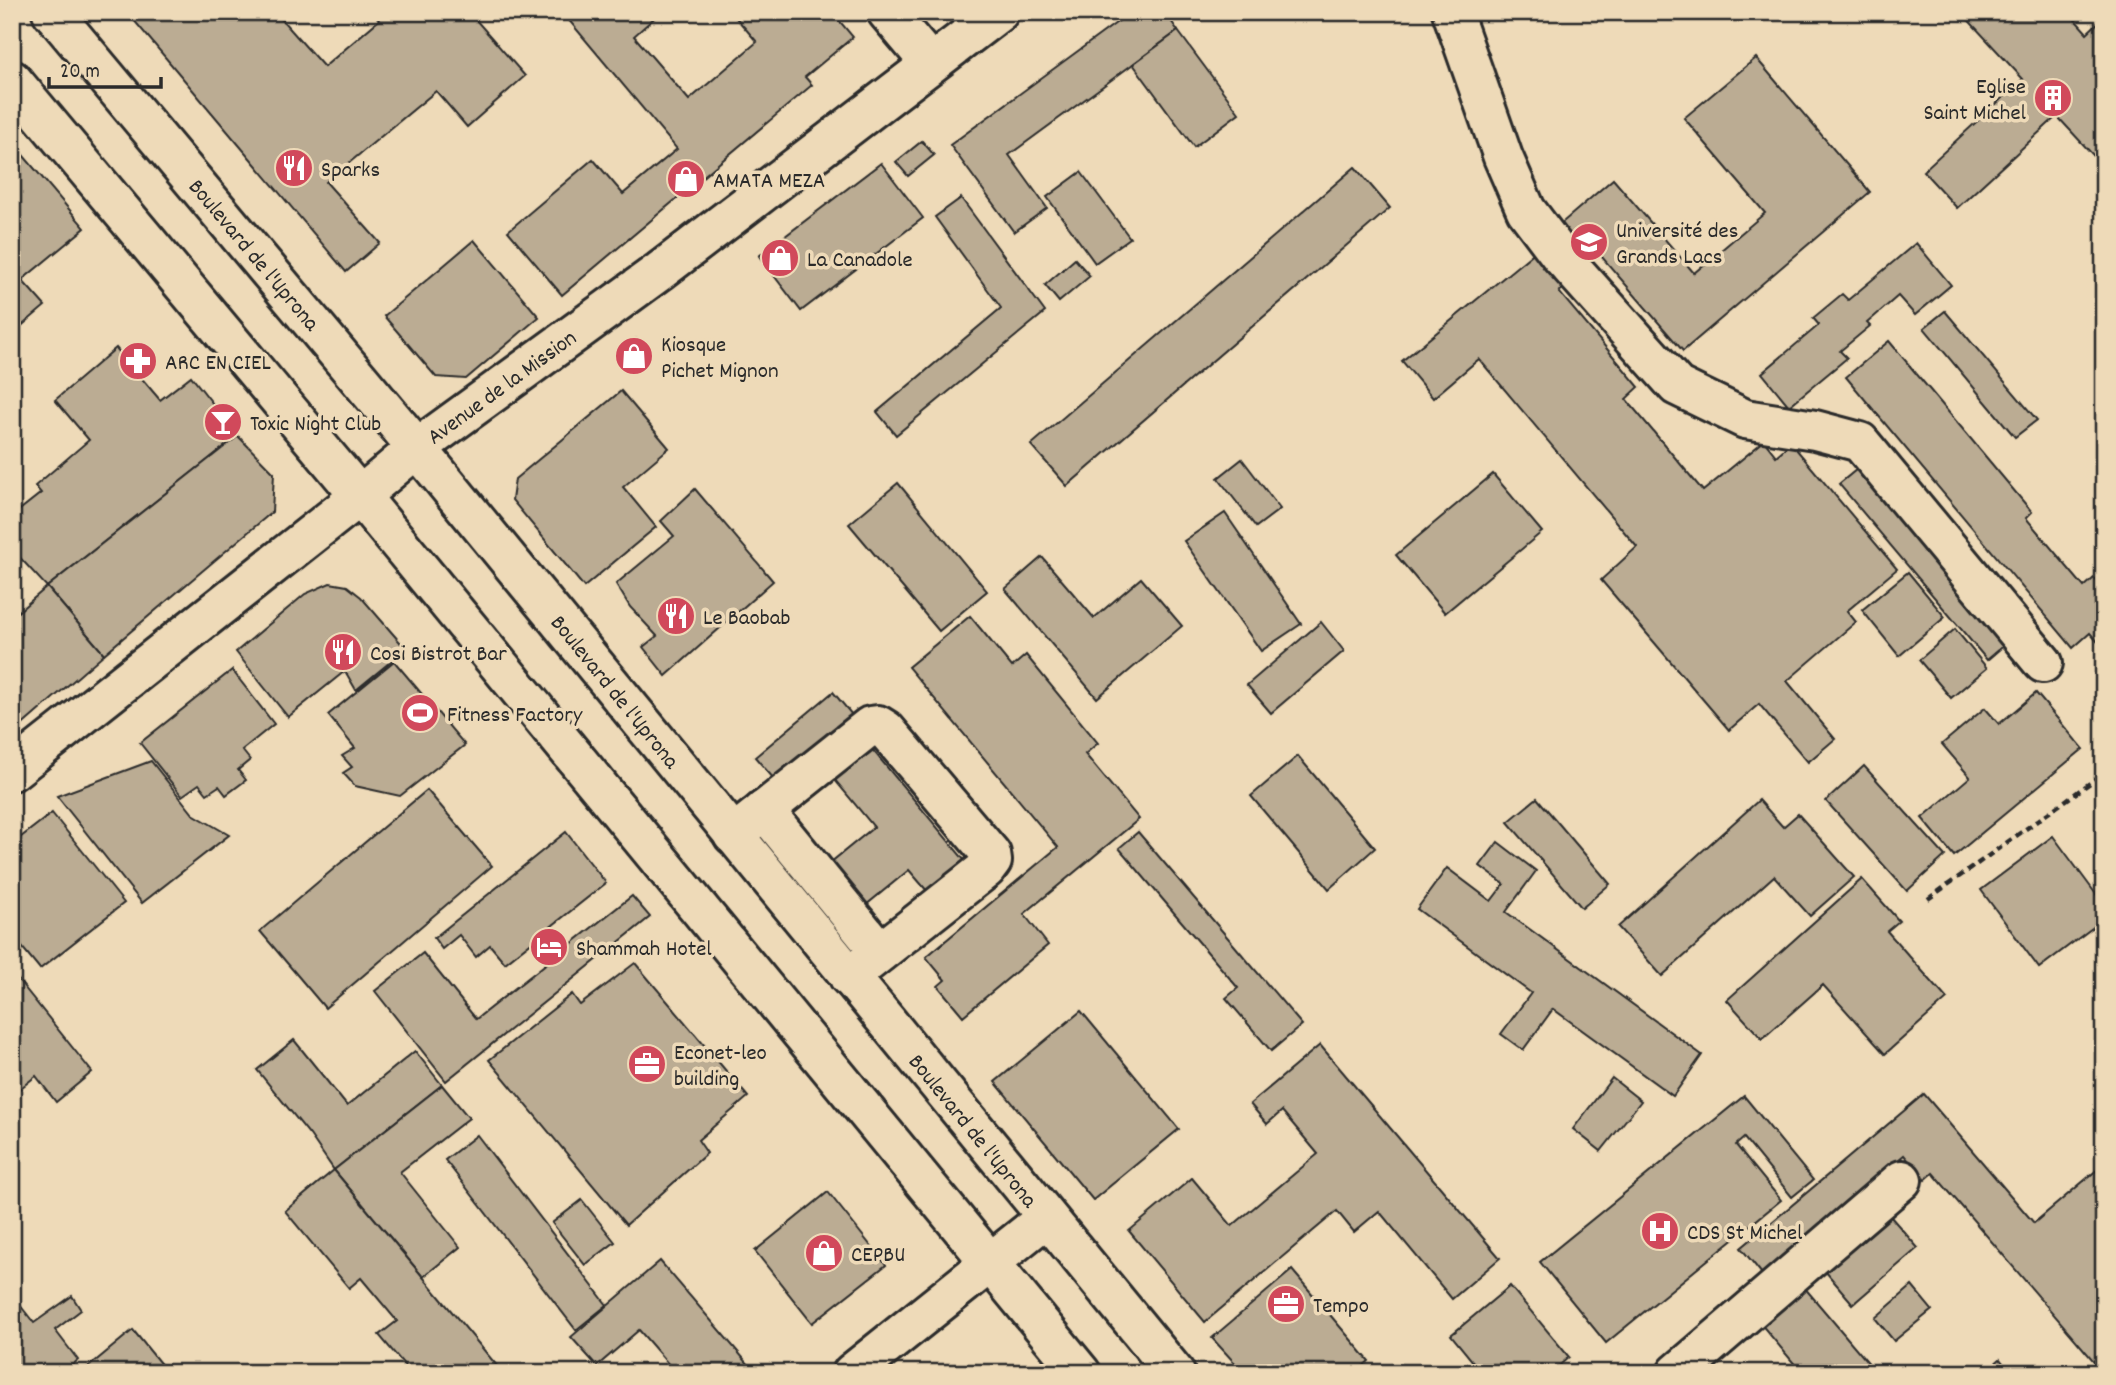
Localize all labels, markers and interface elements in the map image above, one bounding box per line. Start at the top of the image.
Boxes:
scale bar [49,46,161,90]
text: 20 m [60,58,100,88]
place label: Eglise Saint Michel [1923,72,2027,131]
building icon: Eglise Saint Michel [2032,77,2074,119]
restaurant icon: Sparks [273,147,315,189]
place label: Sparks [321,155,380,188]
shop icon: AMATA MEZA [665,158,707,200]
place label: AMATA MEZA [713,166,825,199]
street label: Boulevard de l'Uprona [179,173,327,340]
place label: Université des Grands Lacs [1616,216,1738,275]
school or university icon: Université des Grands Lacs [1568,221,1610,263]
shop icon: La Canadole [759,237,801,279]
place label: La Canadole [807,245,913,278]
street label: Avenue de la Mission [421,323,585,455]
place label: Kiosque Pichet Mignon [661,330,779,389]
shop icon: Kiosque Pichet Mignon [613,335,655,377]
pharmacy icon: ARC EN CIEL [117,340,159,382]
place label: ARC EN CIEL [165,348,271,381]
bar icon: Toxic Night Club [202,401,244,443]
place label: Toxic Night Club [250,409,381,442]
restaurant icon: Le Baobab [655,595,697,637]
place label: Le Baobab [703,603,790,636]
street label: Boulevard de l'Uprona [541,609,687,778]
restaurant icon: Cosi Bistrot Bar [322,631,364,673]
place label: Cosi Bistrot Bar [370,639,507,672]
sports icon: Fitness Factory [399,692,441,734]
place label: Fitness Factory [447,700,583,733]
hotel icon: Shammah Hotel [528,926,570,968]
place label: Shammah Hotel [576,934,712,967]
place label: Econet-leo building [674,1038,767,1097]
office icon: Econet-leo building [626,1043,668,1085]
street label: Boulevard de l'Uprona [899,1048,1045,1217]
hospital icon: CDS St Michel [1639,1210,1681,1252]
place label: CDS St Michel [1687,1218,1803,1251]
shop icon: CEPBU [803,1232,845,1274]
place label: CEPBU [851,1240,905,1273]
office icon: Tempo [1265,1283,1307,1325]
place label: Tempo [1313,1291,1369,1324]

